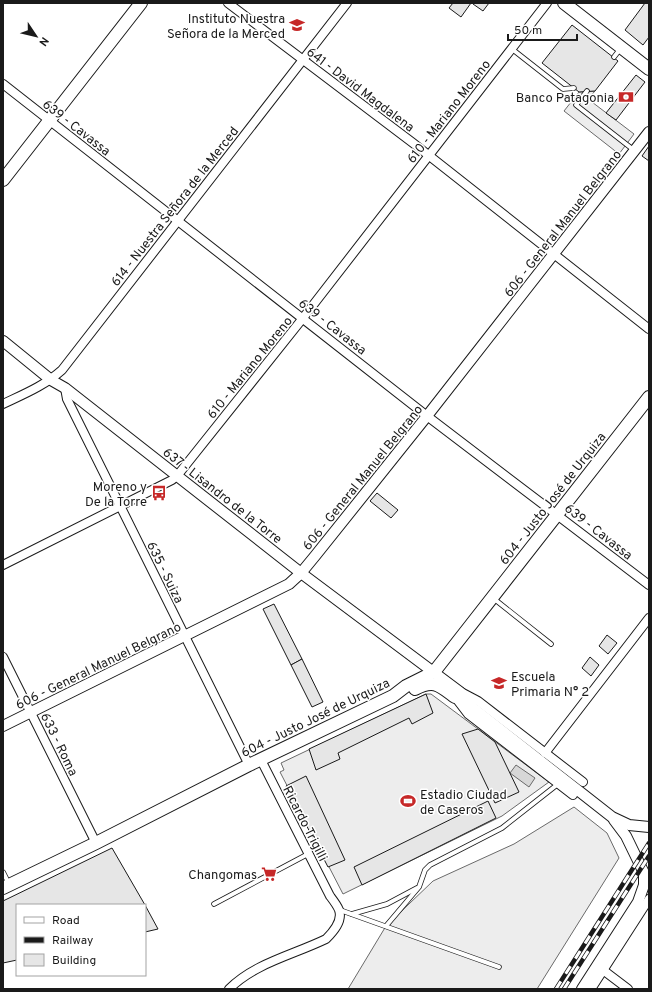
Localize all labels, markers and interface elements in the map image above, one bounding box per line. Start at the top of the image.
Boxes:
place label: Instituto Nuestra Señora de la Merced [167,12,285,43]
north arrow [16,16,56,56]
school or university icon: Instituto Nuestra Señora de la Merced [288,16,306,34]
scale bar [508,16,577,42]
text: 50 m [514,23,542,39]
text: N [35,34,51,48]
street label: 641 - David Magdalena [303,45,417,136]
street label: 610 - Mariano Moreno [404,57,495,167]
bank icon: Banco Patagonia [617,88,635,106]
place label: Banco Patagonia [516,91,614,107]
street label: 639 - Cavassa [39,97,113,160]
street label: 614 - Nuestra Señora de la Merced [108,124,243,290]
street label: 606 - General Manuel Belgrano [501,148,626,301]
street label: 639 - Cavassa [295,296,369,359]
street label: 610 - Mariano Moreno [204,314,297,423]
street label: 606 - General Manuel Belgrano [300,402,427,554]
street label: 604 - Justo José de Urquiza [497,430,610,569]
street label: 637 - Lisandro de la Torre [159,445,285,548]
place label: Moreno y De la Torre [85,480,147,511]
bus stop icon: Moreno y De la Torre [150,484,168,502]
street label: 639 - Cavassa [561,501,635,564]
street label: 635 - Suiza [142,539,186,606]
street label: 606 - General Manuel Belgrano [14,620,184,714]
place label: Escuela Primaria N° 2 [511,670,589,701]
school or university icon: Escuela Primaria N° 2 [490,674,508,692]
street label: 604 - Justo José de Urquiza [239,676,393,762]
street label: 633 - Roma [36,711,80,779]
street label: Ricardo Trigilli [278,783,330,864]
place label: Estadio Ciudad de Caseros [420,788,507,819]
sports icon: Estadio Ciudad de Caseros [399,792,417,810]
supermarket icon: Changomas [260,865,278,883]
place label: Changomas [188,868,257,884]
legend [16,904,146,976]
text: Road [52,913,80,929]
text: Railway [52,933,93,949]
text: Building [52,953,96,969]

